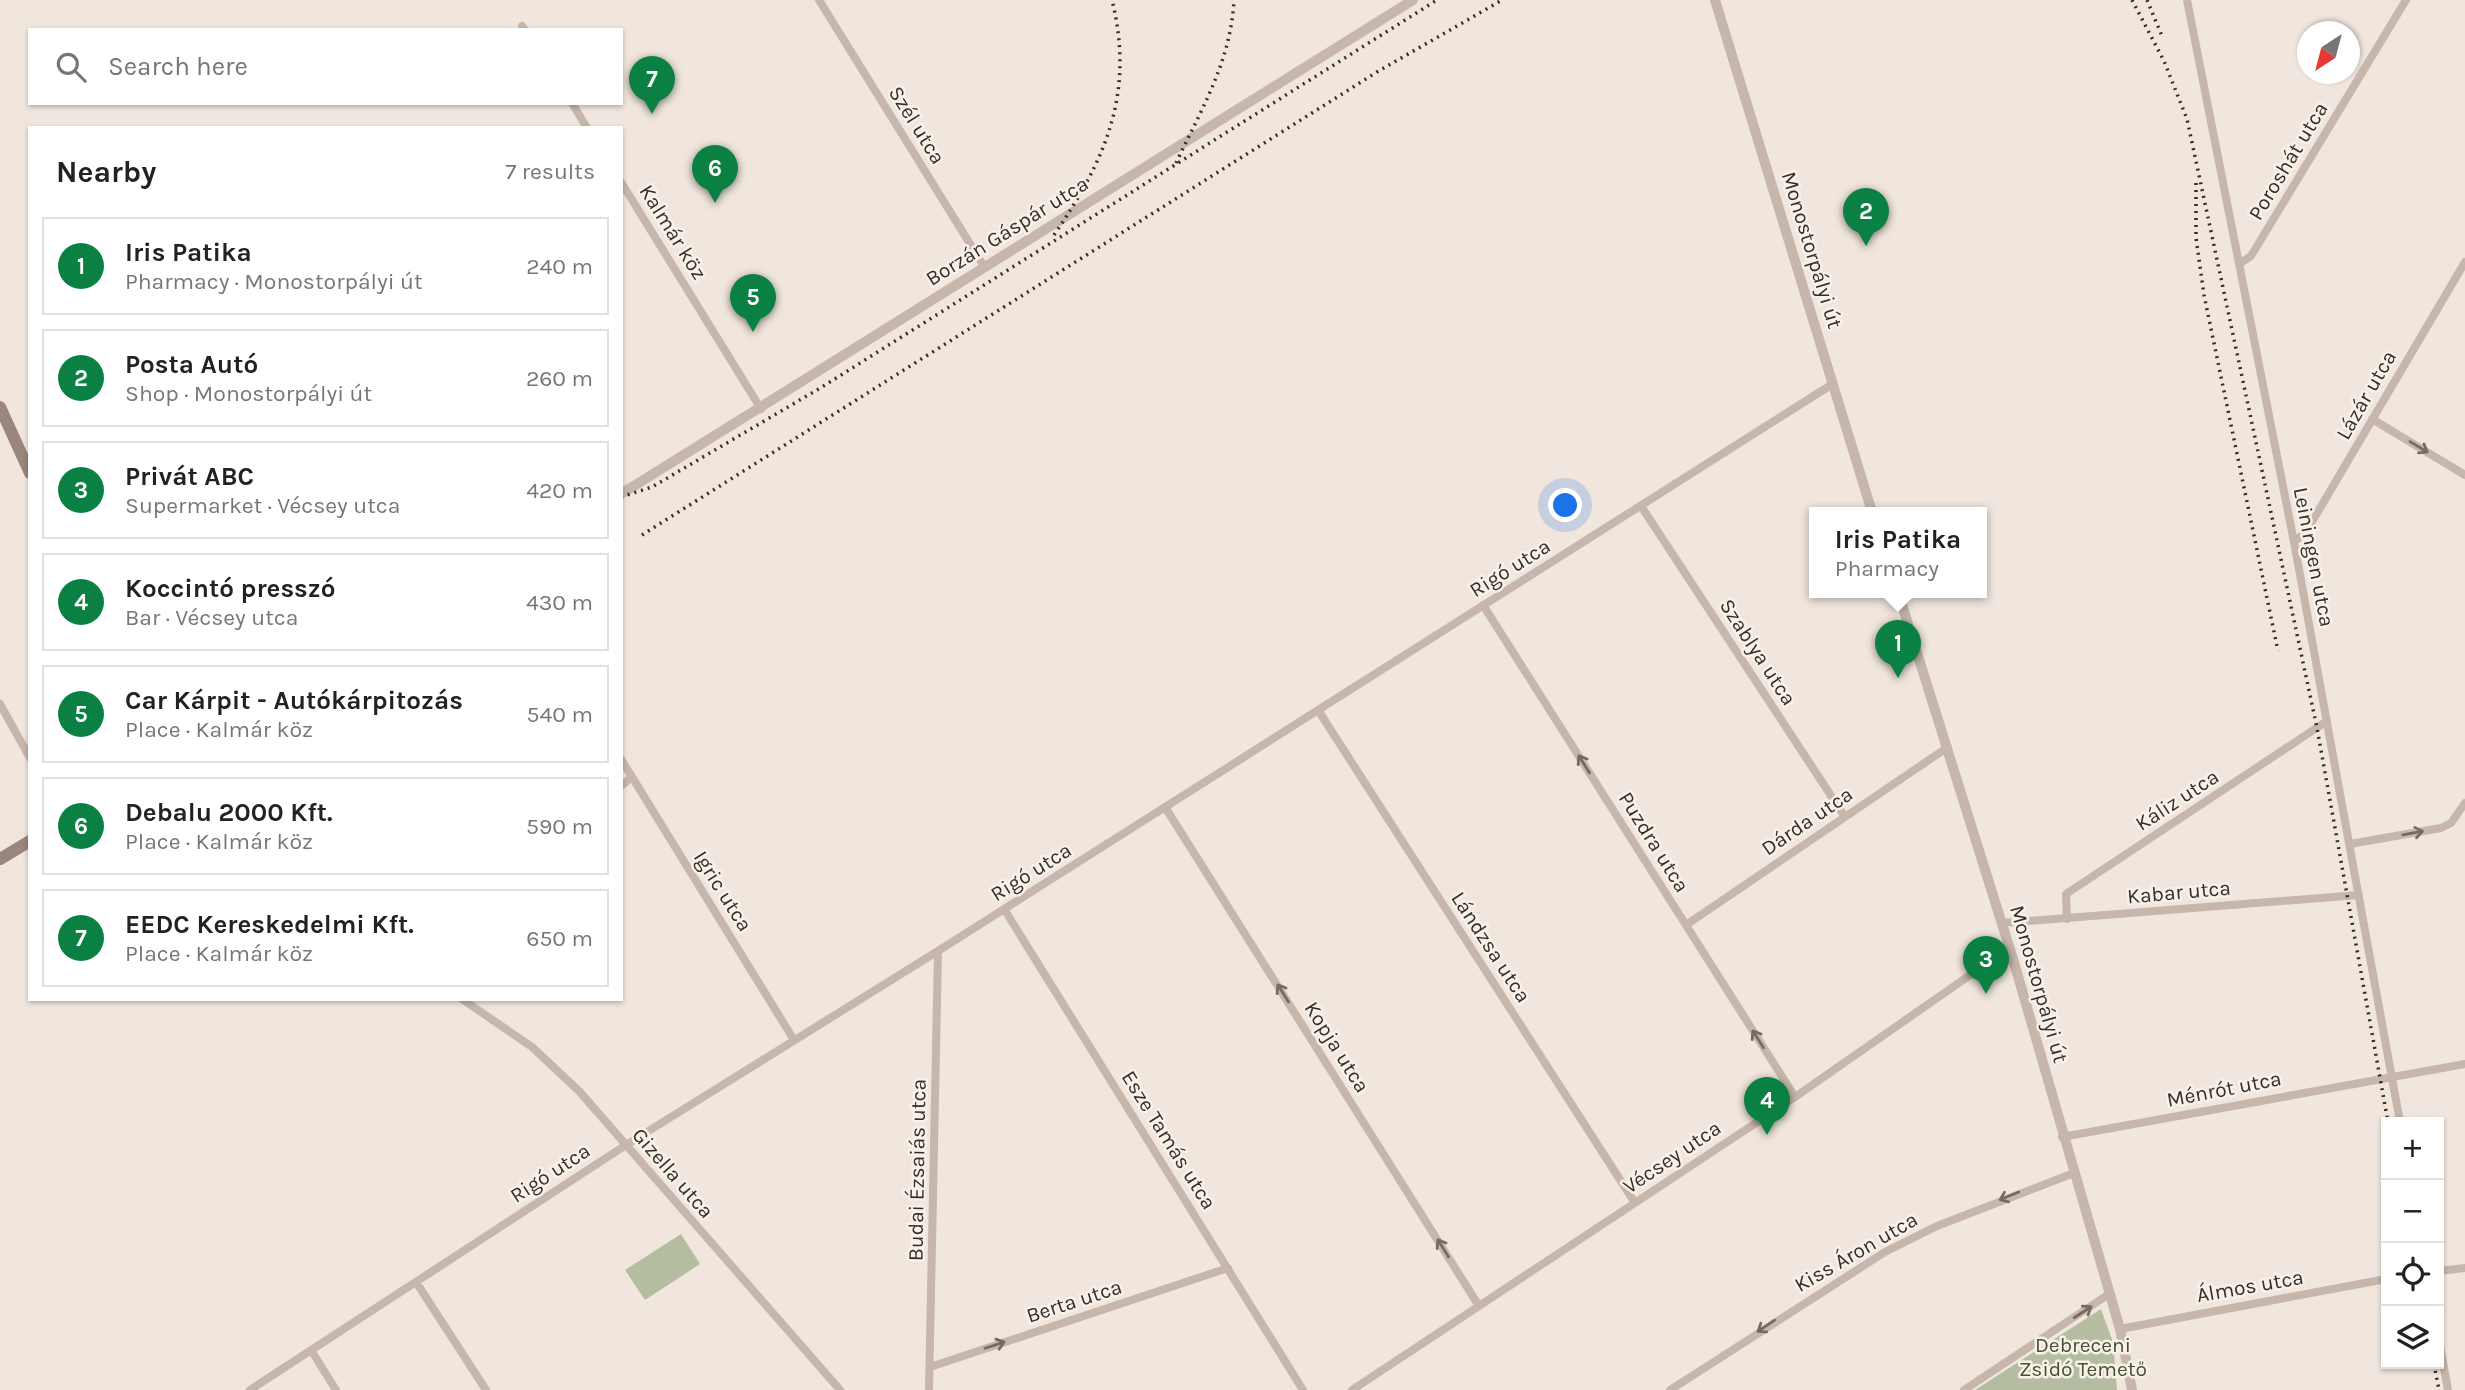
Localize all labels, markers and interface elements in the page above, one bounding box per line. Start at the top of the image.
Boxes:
north arrow [2297,21,2360,84]
search box [28,28,623,105]
icon: search [52,48,90,86]
text: Search here [108,51,248,82]
pin: 7 [629,56,675,114]
street label: Szél utca [884,82,950,168]
street label: Poroshát utca [2243,98,2333,224]
pin: 6 [692,145,738,203]
text: Nearby [56,154,156,190]
text: 7 results [505,158,595,185]
street label: Monostorpályi út [1777,169,1847,331]
street label: Borzán Gáspár utca [921,171,1093,291]
street label: Kalmár köz [634,180,712,284]
pin: 2 [1843,188,1889,246]
text: Iris Patika [125,237,252,268]
text: 1 [77,253,85,280]
text: 240 m [526,253,593,280]
text: Pharmacy · Monostorpályi út [125,268,423,295]
pin: 5 [730,274,776,332]
street label: Lázár utca [2331,346,2401,444]
text: Posta Autó [125,349,258,380]
text: 2 [74,365,88,392]
text: 260 m [526,365,593,392]
text: Shop · Monostorpályi út [125,380,372,407]
one-way arrow [2408,441,2428,455]
text: Privát ABC [125,461,254,492]
text: 3 [74,477,88,504]
text: 420 m [526,477,593,504]
street label: Leiningen utca [2289,485,2339,629]
your location [1548,488,1582,522]
text: Supermarket · Vécsey utca [125,492,400,519]
popup [1809,507,1987,598]
text: Iris Patika [1835,524,1961,555]
street label: Rigó utca [1465,534,1555,602]
text: Pharmacy [1835,555,1939,582]
text: Koccintó presszó [125,573,335,604]
text: 4 [74,589,88,616]
text: 430 m [526,589,593,616]
street label: Szablya utca [1715,594,1801,710]
text: Bar · Vécsey utca [125,604,298,631]
pin: 1 [1875,620,1921,678]
text: Car Kárpit - Autókárpitozás [125,685,463,716]
text: 5 [74,701,88,728]
text: 540 m [527,701,593,728]
text: Place · Kalmár köz [125,716,313,743]
one-way arrow [1576,755,1590,775]
street label: Káliz utca [2131,764,2223,836]
street label: Dárda utca [1757,782,1857,860]
street label: Puzdra utca [1614,787,1694,897]
text: Debalu 2000 Kft. [125,797,333,828]
text: 6 [74,813,88,840]
text: 590 m [526,813,593,840]
one-way arrow [2401,825,2424,839]
text: Place · Kalmár köz [125,828,313,855]
street label: Rigó utca [986,838,1076,906]
street label: Igric utca [689,846,757,936]
street label: Kabar utca [2126,876,2232,908]
street label: Lándzsa utca [1446,887,1536,1007]
street label: Monostorpályi út [2005,902,2073,1066]
text: EEDC Kereskedelmi Kft. [125,909,414,940]
text: 7 [75,925,87,952]
text: 650 m [526,925,593,952]
pin: 3 [1963,936,2009,994]
text: Place · Kalmár köz [125,940,313,967]
one-way arrow [1275,984,1289,1004]
street label: Kopja utca [1300,997,1374,1097]
one-way arrow [1751,1030,1766,1049]
street label: Esze Tamás utca [1117,1066,1221,1214]
street label: Ménrót utca [2165,1066,2283,1112]
pin: 4 [1744,1077,1790,1135]
street label: Budai Ézsaiás utca [903,1079,931,1261]
street label: Vécsey utca [1619,1116,1725,1198]
map controls [2381,1117,2444,1369]
button: + [2381,1117,2444,1180]
street label: Gizella utca [627,1123,719,1223]
street label: Rigó utca [506,1138,594,1208]
button: − [2381,1180,2444,1243]
one-way arrow [1999,1191,2021,1204]
street label: Kiss Áron utca [1790,1207,1922,1297]
one-way arrow [1435,1239,1449,1259]
button: locate [2381,1243,2444,1306]
street label: Álmos utca [2195,1265,2305,1307]
street label: Berta utca [1023,1274,1125,1328]
one-way arrow [2072,1305,2092,1319]
button: layers [2381,1306,2444,1369]
one-way arrow [1757,1319,1776,1333]
park label: Debreceni Zsidó Temető [2019,1333,2147,1381]
one-way arrow [984,1338,1006,1351]

